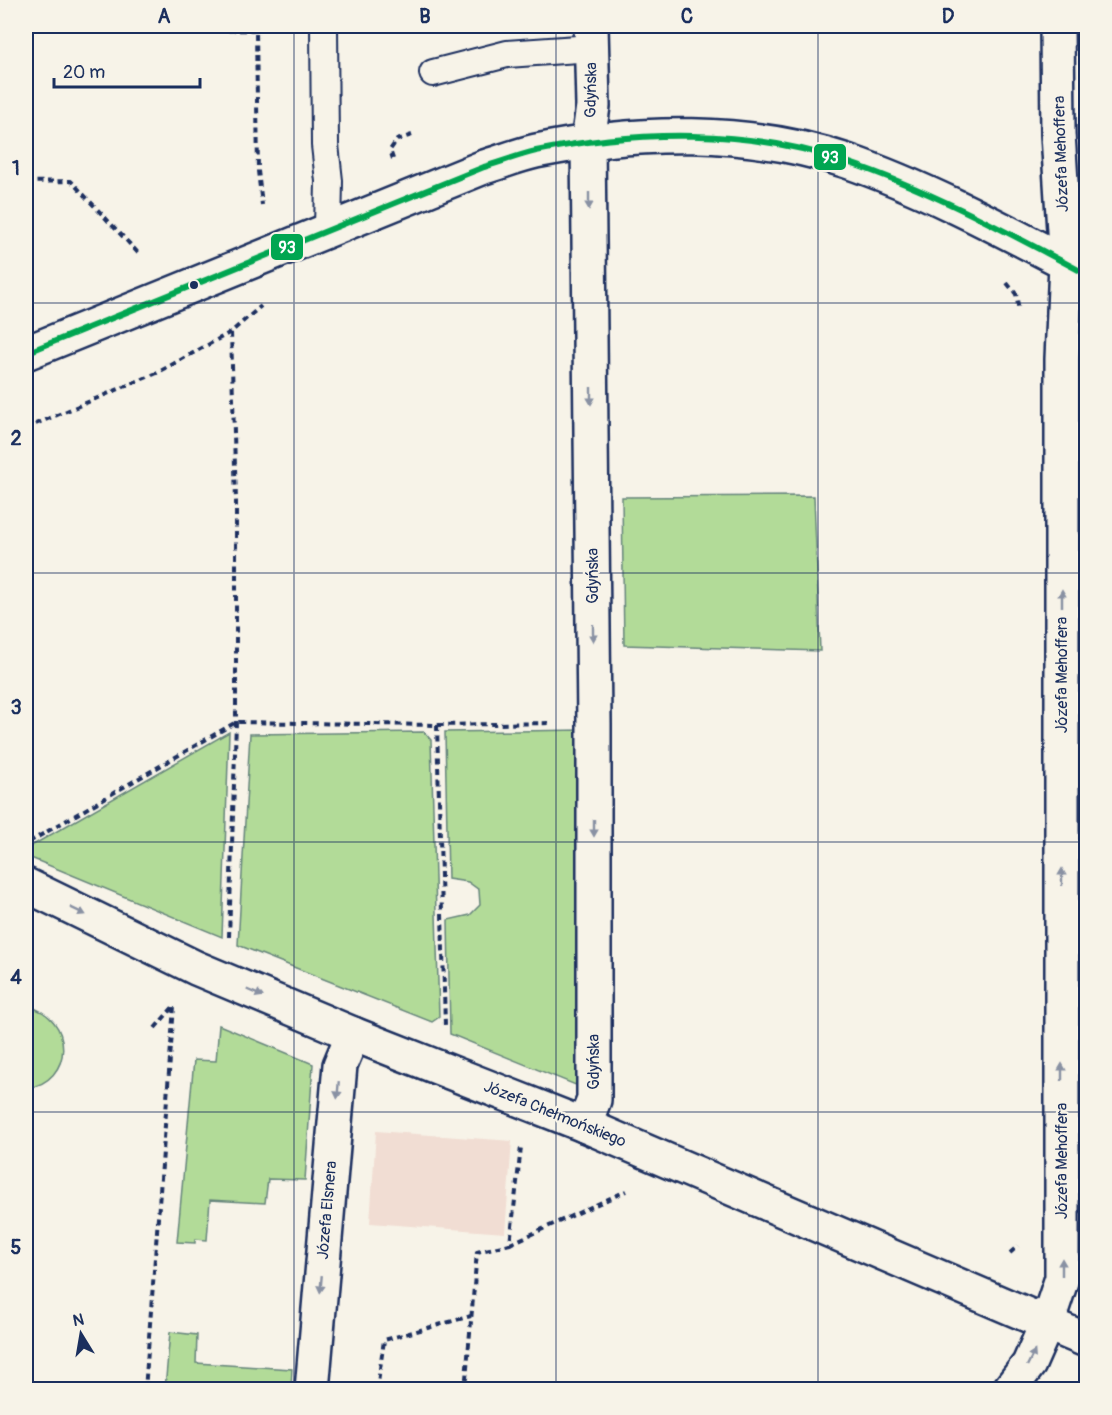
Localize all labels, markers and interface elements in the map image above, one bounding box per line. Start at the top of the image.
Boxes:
text: A [158,4,171,29]
text: B [419,4,431,29]
text: C [681,4,693,29]
text: D [942,4,955,29]
scale bar [54,51,200,89]
text: 20 m [63,61,105,84]
street label: Gdyńska [581,62,601,118]
street label: Józefa Mehoffera [1049,95,1073,213]
line badge: 93 [813,143,847,171]
text: 93 [821,148,839,168]
text: 1 [12,156,20,181]
one-way arrow [585,191,594,210]
line badge: 93 [270,233,304,261]
text: 93 [278,238,296,258]
unlabelled marker [188,279,200,291]
one-way arrow [586,386,596,405]
text: 2 [10,426,22,451]
street label: Gdyńska [583,548,603,604]
one-way arrow [1057,588,1067,607]
street label: Józefa Mehoffera [1052,617,1072,733]
one-way arrow [588,623,598,642]
text: 3 [10,695,22,720]
one-way arrow [589,818,599,837]
one-way arrow [1057,867,1067,886]
one-way arrow [70,906,87,915]
text: 4 [10,965,22,990]
one-way arrow [246,989,264,998]
street label: Gdyńska [584,1034,604,1090]
one-way arrow [1057,1062,1067,1081]
street label: Józefa Chełmońskiego [481,1076,630,1152]
one-way arrow [333,1080,342,1099]
street label: Józefa Mehoffera [1052,1103,1072,1219]
street label: Józefa Elsnera [313,1160,341,1260]
text: 5 [11,1235,22,1260]
one-way arrow [1057,1257,1067,1276]
one-way arrow [316,1274,326,1293]
north arrow [51,1304,111,1364]
text: N [71,1309,86,1331]
one-way arrow [1026,1349,1036,1367]

